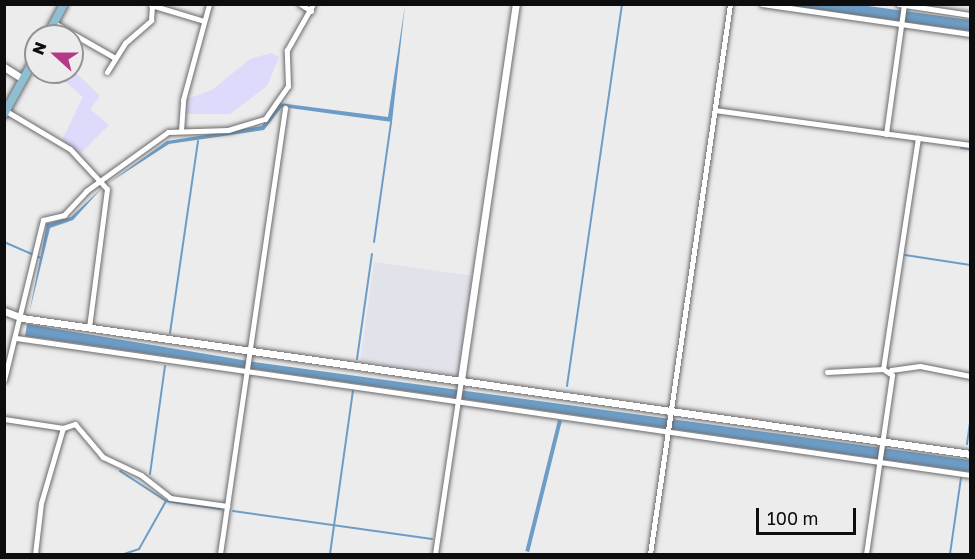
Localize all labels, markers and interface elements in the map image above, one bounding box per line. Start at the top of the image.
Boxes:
north arrow [24,24,84,84]
text: N [28,39,51,58]
scale bar [759,496,860,534]
text: 100 m [767,507,818,529]

